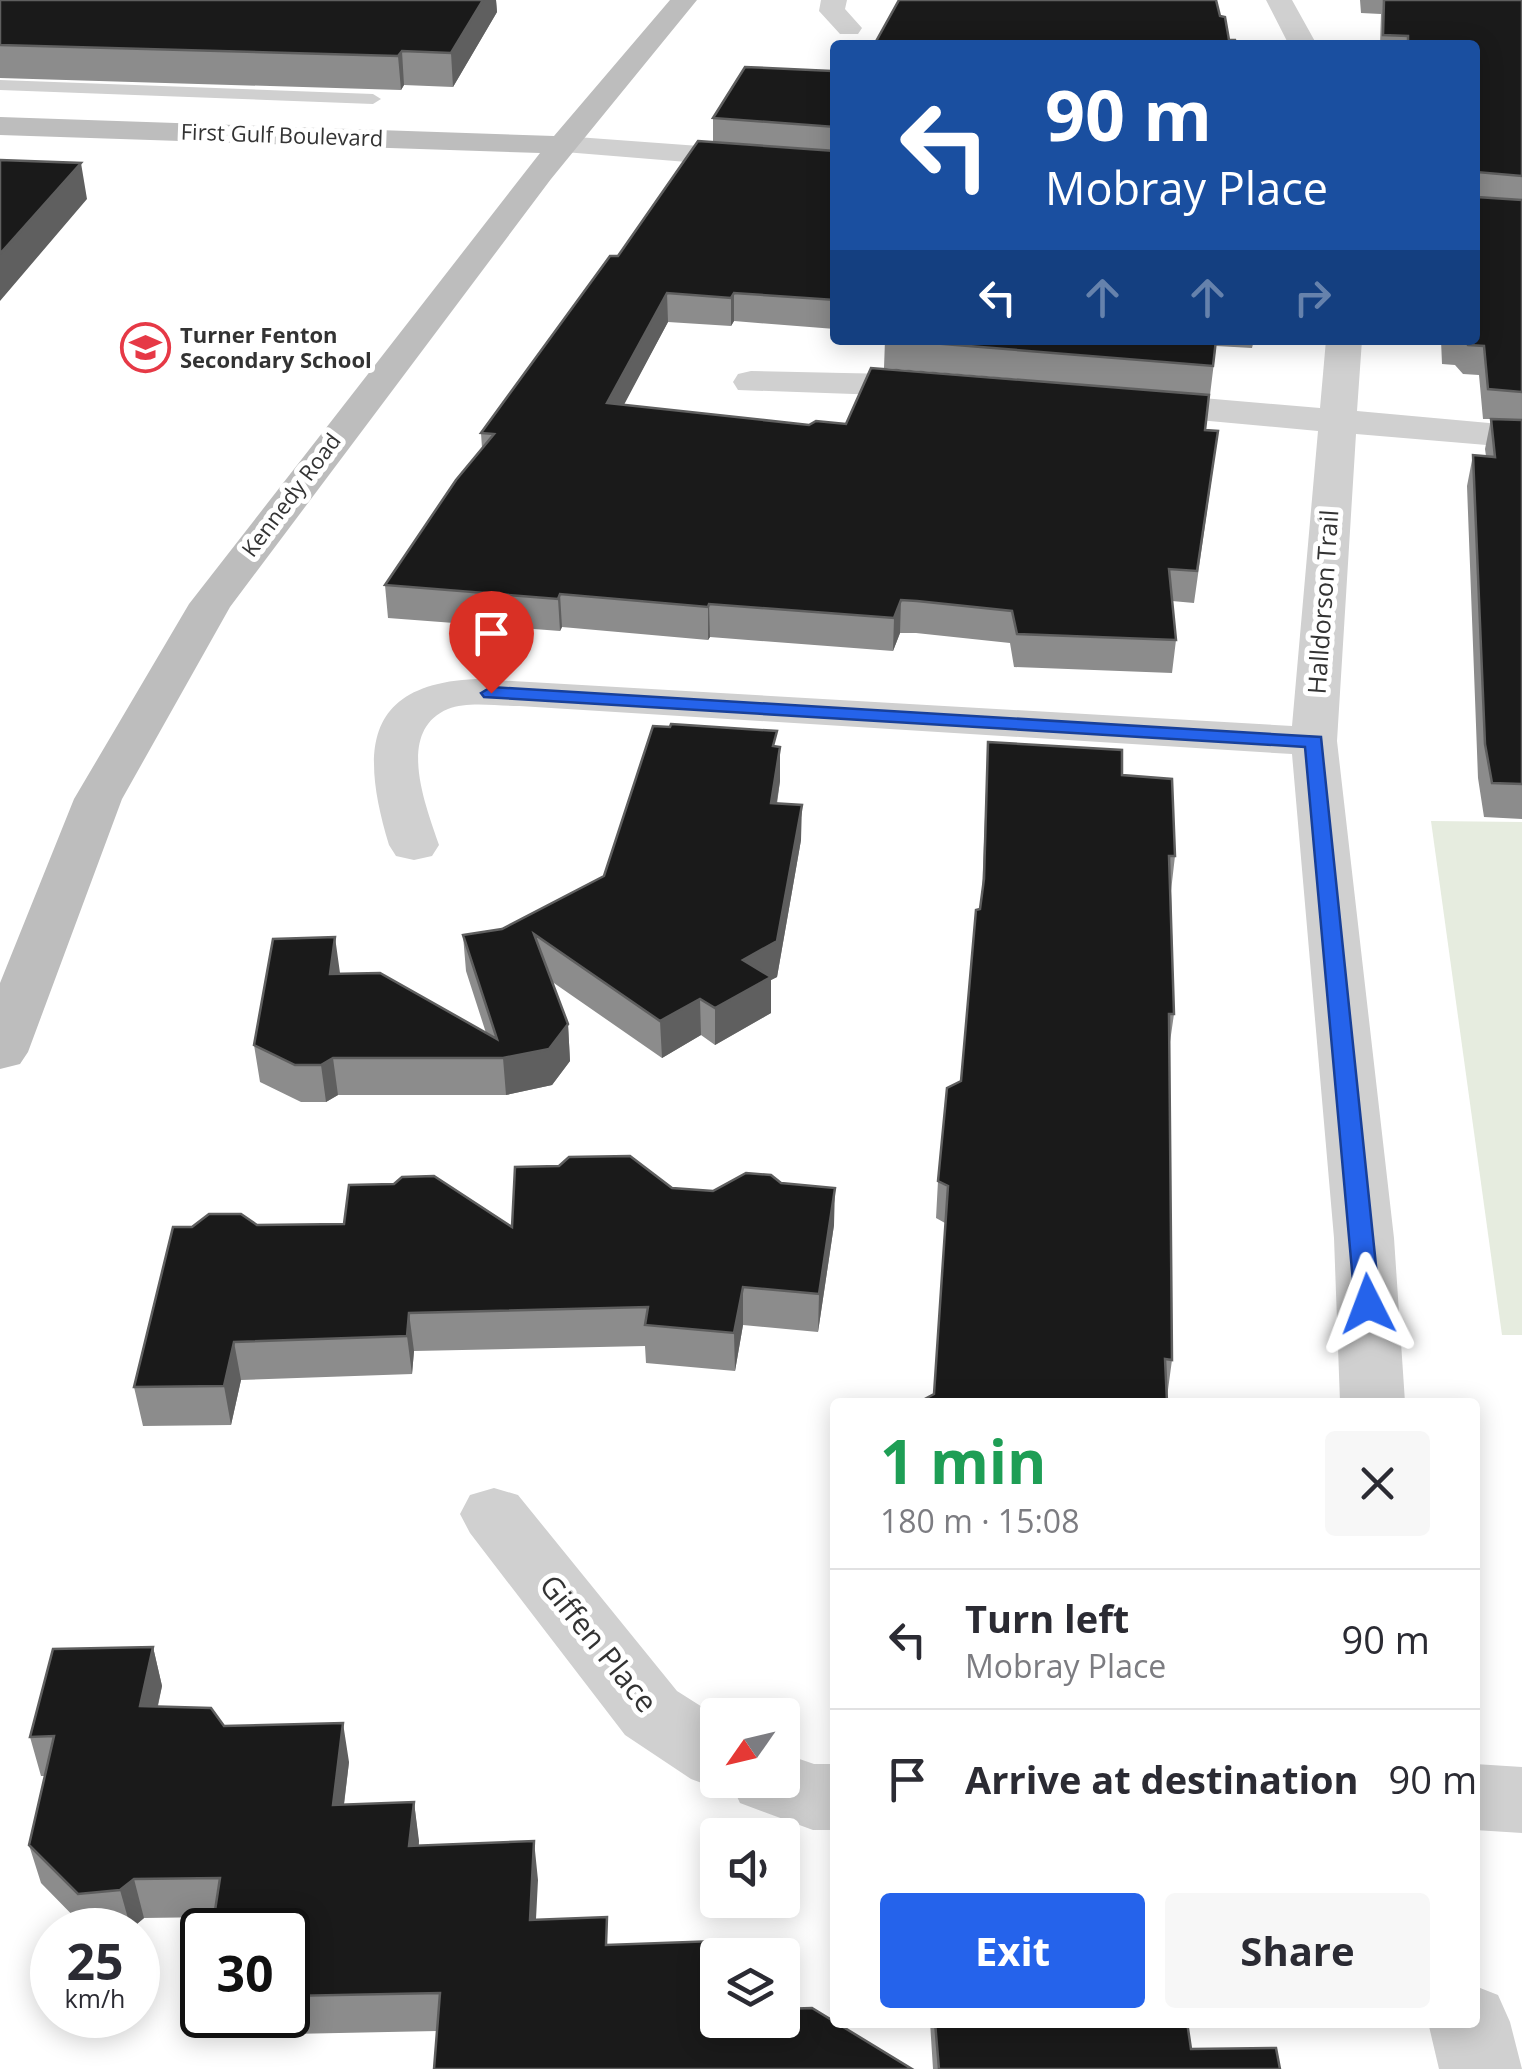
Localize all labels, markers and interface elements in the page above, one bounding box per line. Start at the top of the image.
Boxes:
text: 90 m [1045,66,1212,162]
icon: left [880,80,1010,210]
street label: First Gulf Boulevard [180,115,384,153]
text: Mobray Place [1045,157,1328,218]
icon: left [970,270,1025,325]
icon: ahead [1075,270,1130,325]
icon: ahead [1180,270,1235,325]
icon: right [1285,270,1340,325]
place label: Turner Fenton Secondary School [180,319,372,374]
school or university icon: Turner Fenton Secondary School [119,322,171,374]
street label: Kennedy Road [234,426,347,562]
street label: Halldorson Trail [1299,509,1345,695]
pin [449,591,534,694]
icon: arrive [464,606,519,661]
position arrow [1316,1252,1420,1356]
text: 1 min [880,1420,1047,1502]
button: close [1325,1431,1430,1536]
text: 180 m · 15:08 [880,1499,1079,1542]
street label: Giffen Place [531,1566,667,1721]
text: Turn left [965,1592,1129,1644]
icon: left [880,1612,935,1667]
text: 90 m [1341,1613,1430,1665]
text: Mobray Place [965,1644,1166,1687]
north arrow [700,1698,800,1798]
map controls [700,1698,800,2038]
icon: arrive [880,1752,935,1807]
text: Arrive at destination [965,1753,1359,1805]
text: 90 m [1389,1753,1477,1805]
button: sound [700,1818,800,1918]
button: Exit [880,1893,1145,2008]
button: Share [1165,1893,1430,2008]
speed limit sign: 30 [180,1908,310,2038]
text: 25 [66,1927,124,1995]
button: layers [700,1938,800,2038]
text: km/h [65,1981,125,2015]

